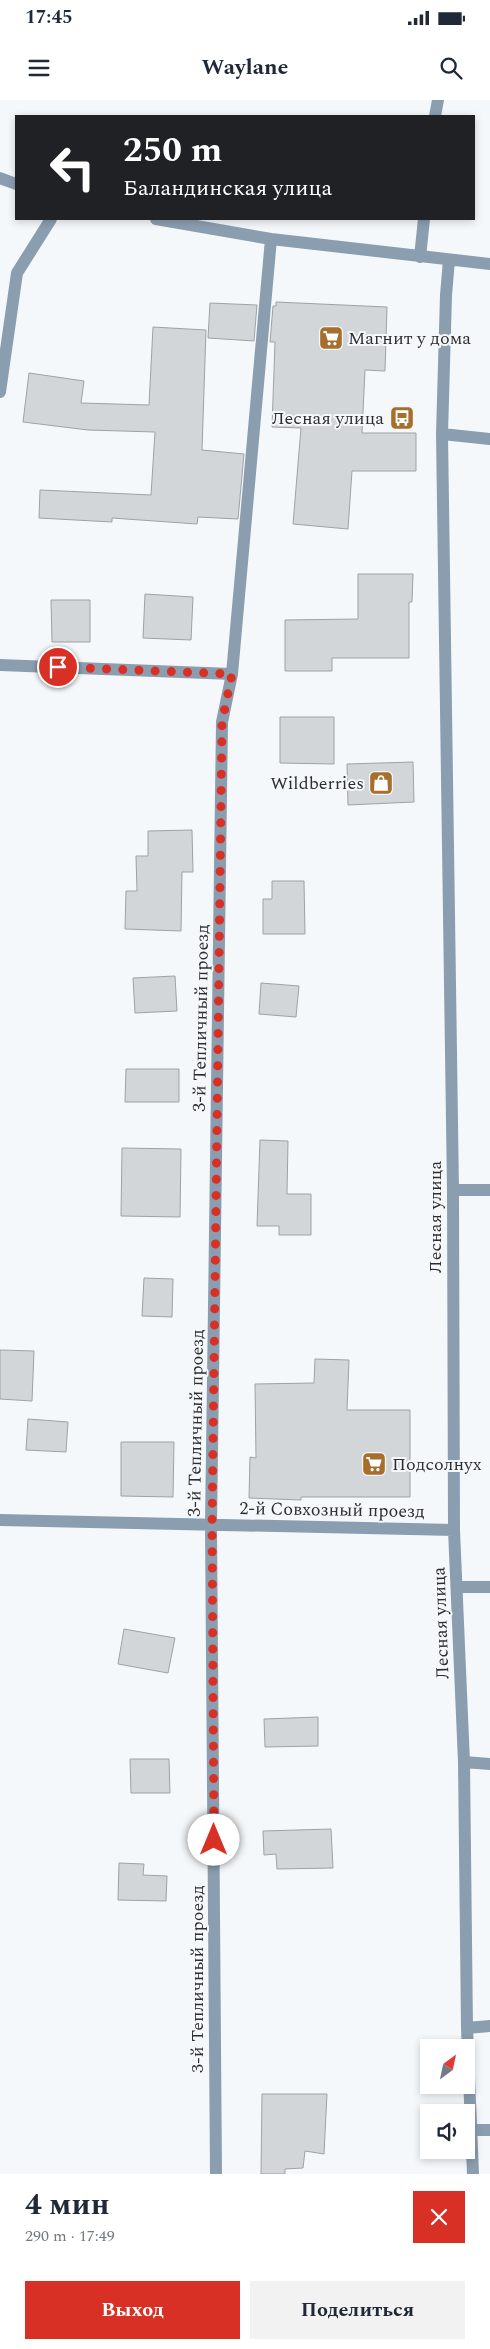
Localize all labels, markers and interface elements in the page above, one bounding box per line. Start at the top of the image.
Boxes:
text: 17:45 [25,3,73,32]
text: Waylane [202,51,289,84]
icon: menu [25,54,53,82]
icon: search [437,54,465,82]
text: 250 m [123,124,222,177]
icon: left [40,135,105,200]
text: Баландинская улица [123,172,332,205]
supermarket icon: Магнит у дома [318,325,344,351]
place label: Магнит у дома [348,325,471,352]
place label: Лесная улица [272,405,384,432]
bus stop icon: Лесная улица [389,405,415,431]
pin [37,646,79,688]
icon: arrive [44,653,72,681]
place label: Wildberries [270,770,364,797]
shop icon: Wildberries [368,770,394,796]
street label: 3-й Тепличный проезд [186,924,216,1112]
street label: Лесная улица [422,1161,449,1273]
street label: 3-й Тепличный проезд [181,1329,211,1517]
supermarket icon: Подсолнух [361,1451,387,1477]
place label: Подсолнух [392,1451,482,1478]
street label: 2-й Совхозный проезд [239,1495,425,1525]
street label: Лесная улица [426,1566,456,1680]
position arrow [187,1813,239,1865]
street label: 3-й Тепличный проезд [184,1885,211,2073]
north arrow [420,2039,475,2094]
map controls [420,2039,475,2159]
button: sound [420,2104,475,2159]
text: 4 мин [25,2182,110,2228]
button: close [413,2191,465,2243]
text: 290 m · 17:49 [25,2224,115,2248]
button: Выход [25,2281,240,2339]
button: Поделиться [250,2281,465,2339]

